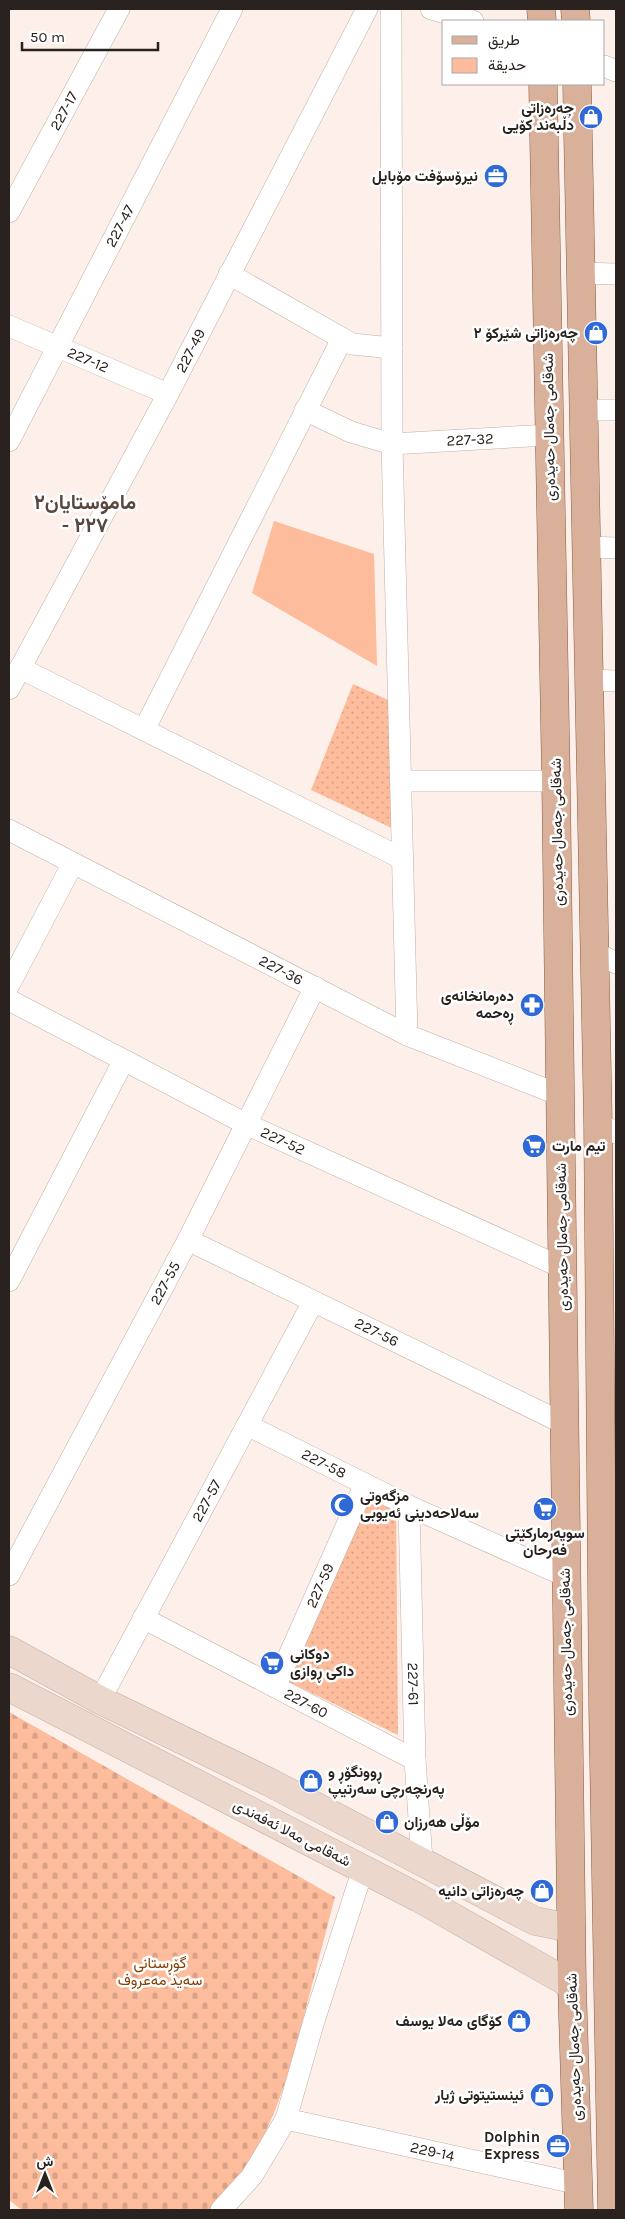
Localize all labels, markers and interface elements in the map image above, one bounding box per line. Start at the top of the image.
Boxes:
scale bar [22,20,159,52]
legend [442,20,605,85]
text: 50 m [30,28,65,46]
text: طريق [488,31,520,50]
text: حديقة [488,56,526,74]
street label: 227-17 [46,88,82,134]
place label: چەرەزاتی دڵبەند کۆیی [502,99,574,134]
shop icon: چەرەزاتی دڵبەند کۆیی [578,104,604,130]
office icon: نیرۆسۆفت مۆبایل [483,163,509,189]
place label: نیرۆسۆفت مۆبایل [372,167,478,185]
street label: 227-47 [102,202,138,250]
shop icon: چەرەزاتی شێرکۆ ٢ [583,320,609,346]
place label: چەرەزاتی شێرکۆ ٢ [474,324,578,343]
street label: 227-49 [172,326,209,375]
street label: 227-12 [65,343,112,377]
street label: شەقامی جەمال حەیدەری [539,353,560,501]
street label: 227-32 [446,429,494,450]
district label: مامۆستایان٢ - ٢٢٧ [34,491,136,537]
street label: شەقامی جەمال حەیدەری [547,758,568,906]
street label: 227-36 [256,951,306,989]
place label: دەرمانخانەی ڕەحمە [441,987,514,1025]
pharmacy icon: دەرمانخانەی ڕەحمە [519,992,545,1018]
street label: 227-52 [258,1123,308,1159]
supermarket icon: تیم مارت [521,1133,547,1159]
place label: تیم مارت [552,1137,606,1156]
street label: شەقامی جەمال حەیدەری [552,1163,573,1311]
street label: 227-55 [146,1258,184,1308]
street label: 227-56 [352,1314,402,1350]
street label: 227-58 [299,1445,349,1482]
street label: 227-57 [188,1477,225,1525]
place label: مزگەوتی سەلاحەدینی ئەیوبی [360,1487,479,1522]
mosque icon: مزگەوتی سەلاحەدینی ئەیوبی [329,1492,355,1518]
supermarket icon: سوپەرمارکێتی فەرحان [532,1496,558,1522]
place label: سوپەرمارکێتی فەرحان [505,1524,585,1559]
street label: 227-59 [302,1560,338,1611]
street label: شەقامی جەمال حەیدەری [556,1568,577,1716]
place label: دوکانی داکی ڕوازی [290,1645,354,1683]
supermarket icon: دوکانی داکی ڕوازی [259,1650,285,1676]
street label: 227-61 [404,1662,423,1706]
street label: 227-60 [281,1684,331,1722]
place label: ڕوونگۆڕ و پەرنچەرچی سەرتیپ [328,1763,445,1799]
shop icon: ڕوونگۆڕ و پەرنچەرچی سەرتیپ [298,1768,324,1794]
street label: شەقامی مەلا ئەفەندی [230,1796,354,1871]
shop icon: مۆڵی هەرزان [374,1809,400,1835]
place label: مۆڵی هەرزان [404,1813,480,1831]
shop icon: چەرەزاتی دانیە [529,1878,555,1904]
place label: چەرەزاتی دانیە [438,1882,524,1901]
park label: گۆڕستانی سەید مەعروف [118,1954,202,1989]
street label: شەقامی جەمال حەیدەری [562,1972,587,2121]
shop icon: کۆگای مەلا یوسف [506,2008,532,2034]
place label: کۆگای مەلا یوسف [396,2012,502,2030]
shop icon: ئینستیتوتی ژیار [529,2082,555,2108]
place label: ئینستیتوتی ژیار [434,2086,524,2104]
place label: Dolphin Express [484,2128,540,2163]
office icon: Dolphin Express [545,2133,571,2159]
street label: 229-14 [409,2138,457,2165]
north arrow [20,2149,70,2199]
text: ش [37,2153,54,2170]

